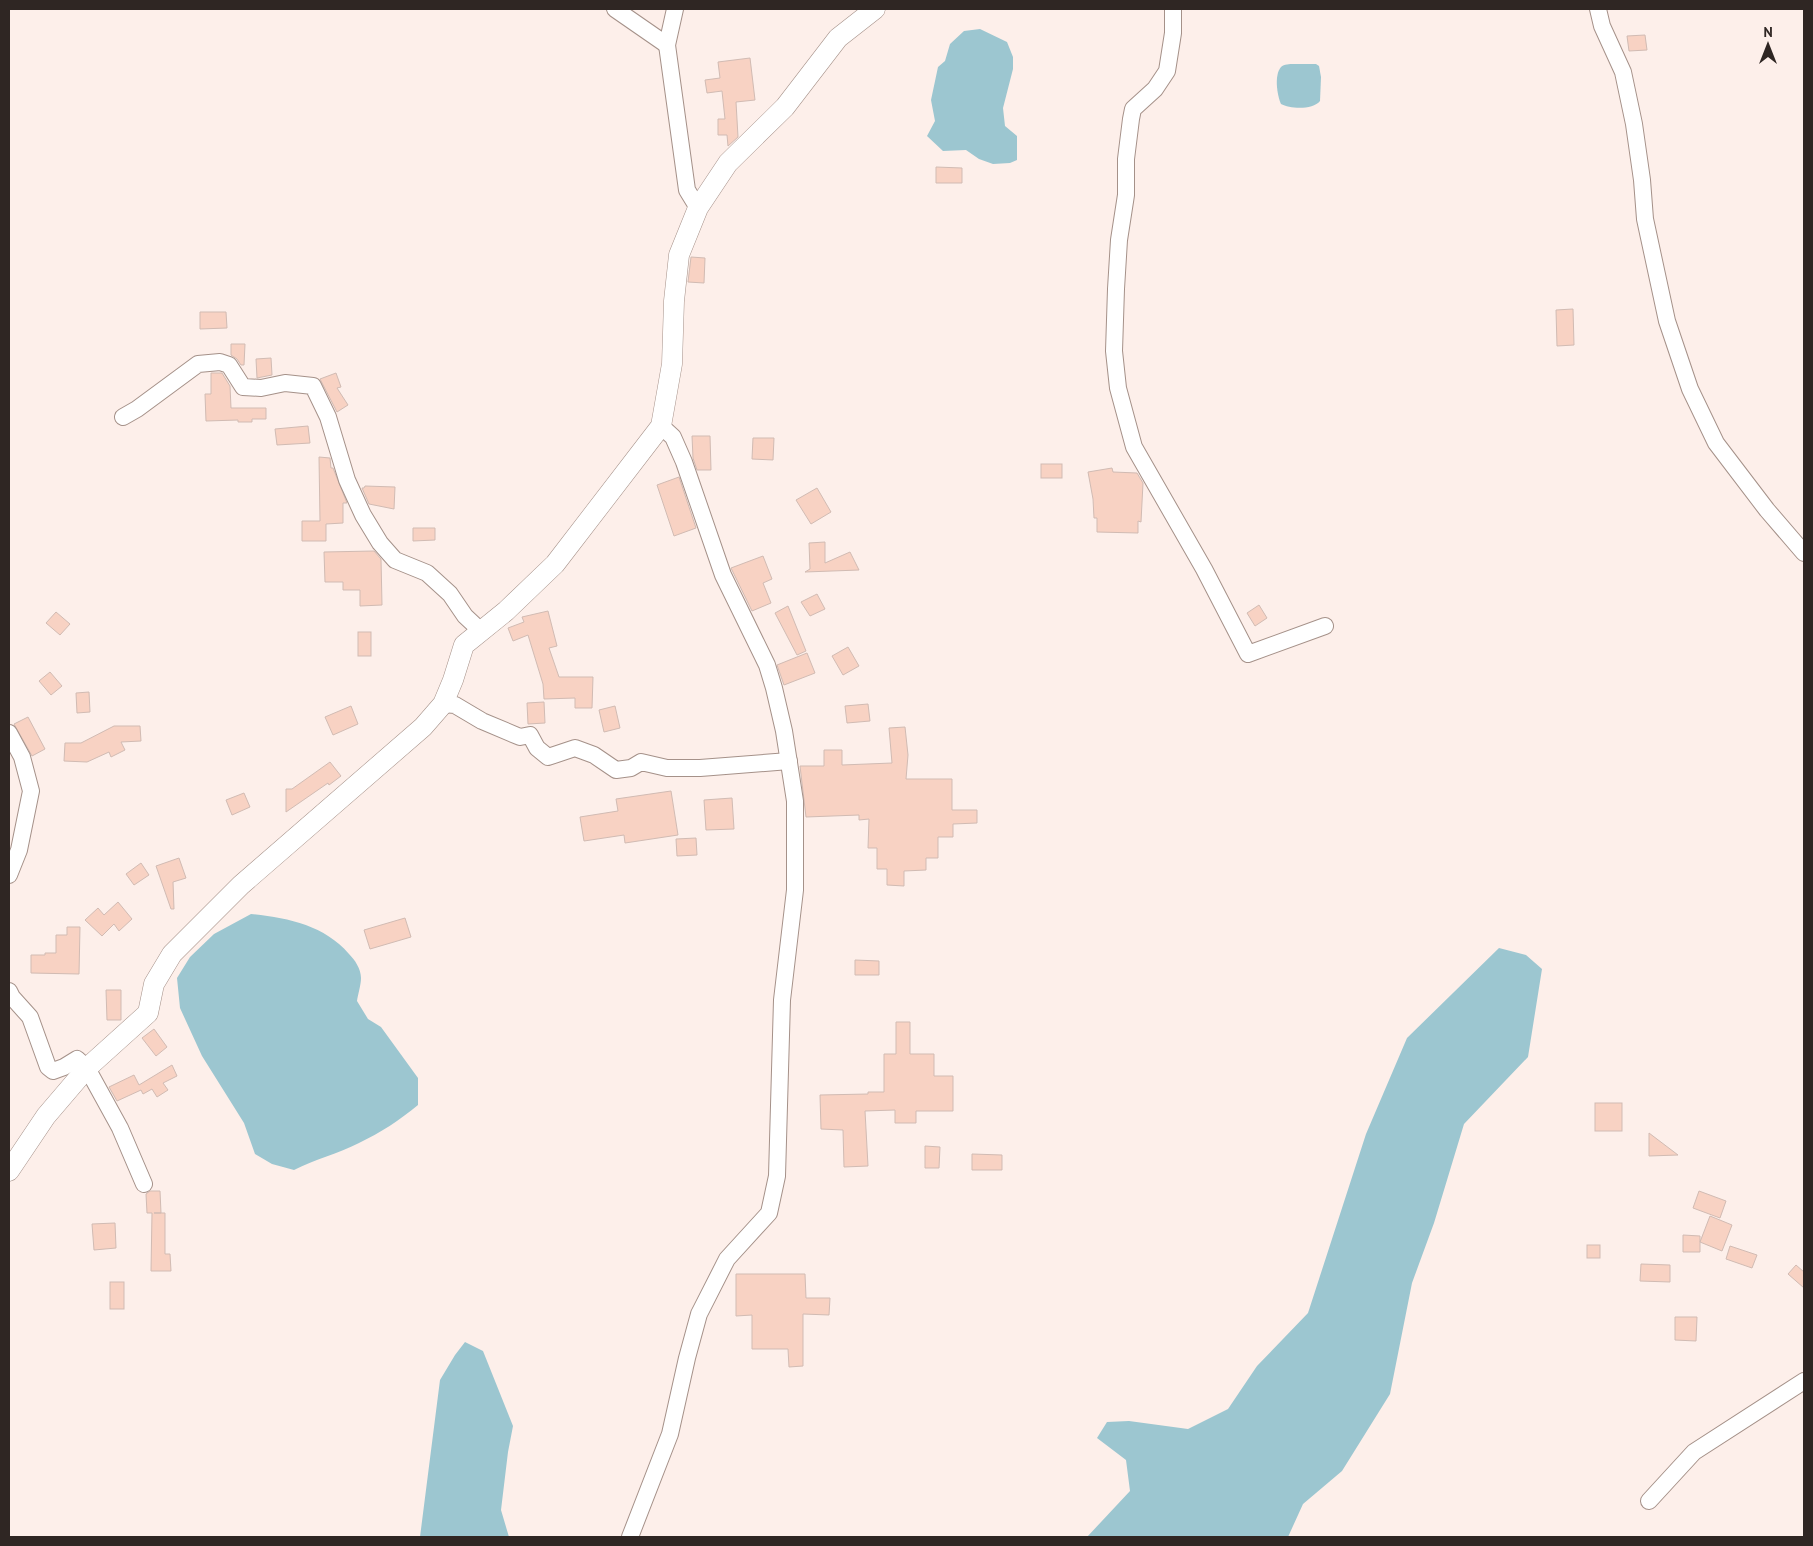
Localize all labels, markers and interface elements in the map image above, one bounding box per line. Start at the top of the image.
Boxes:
north arrow [1743,20,1793,70]
text: N [1763,23,1773,41]

